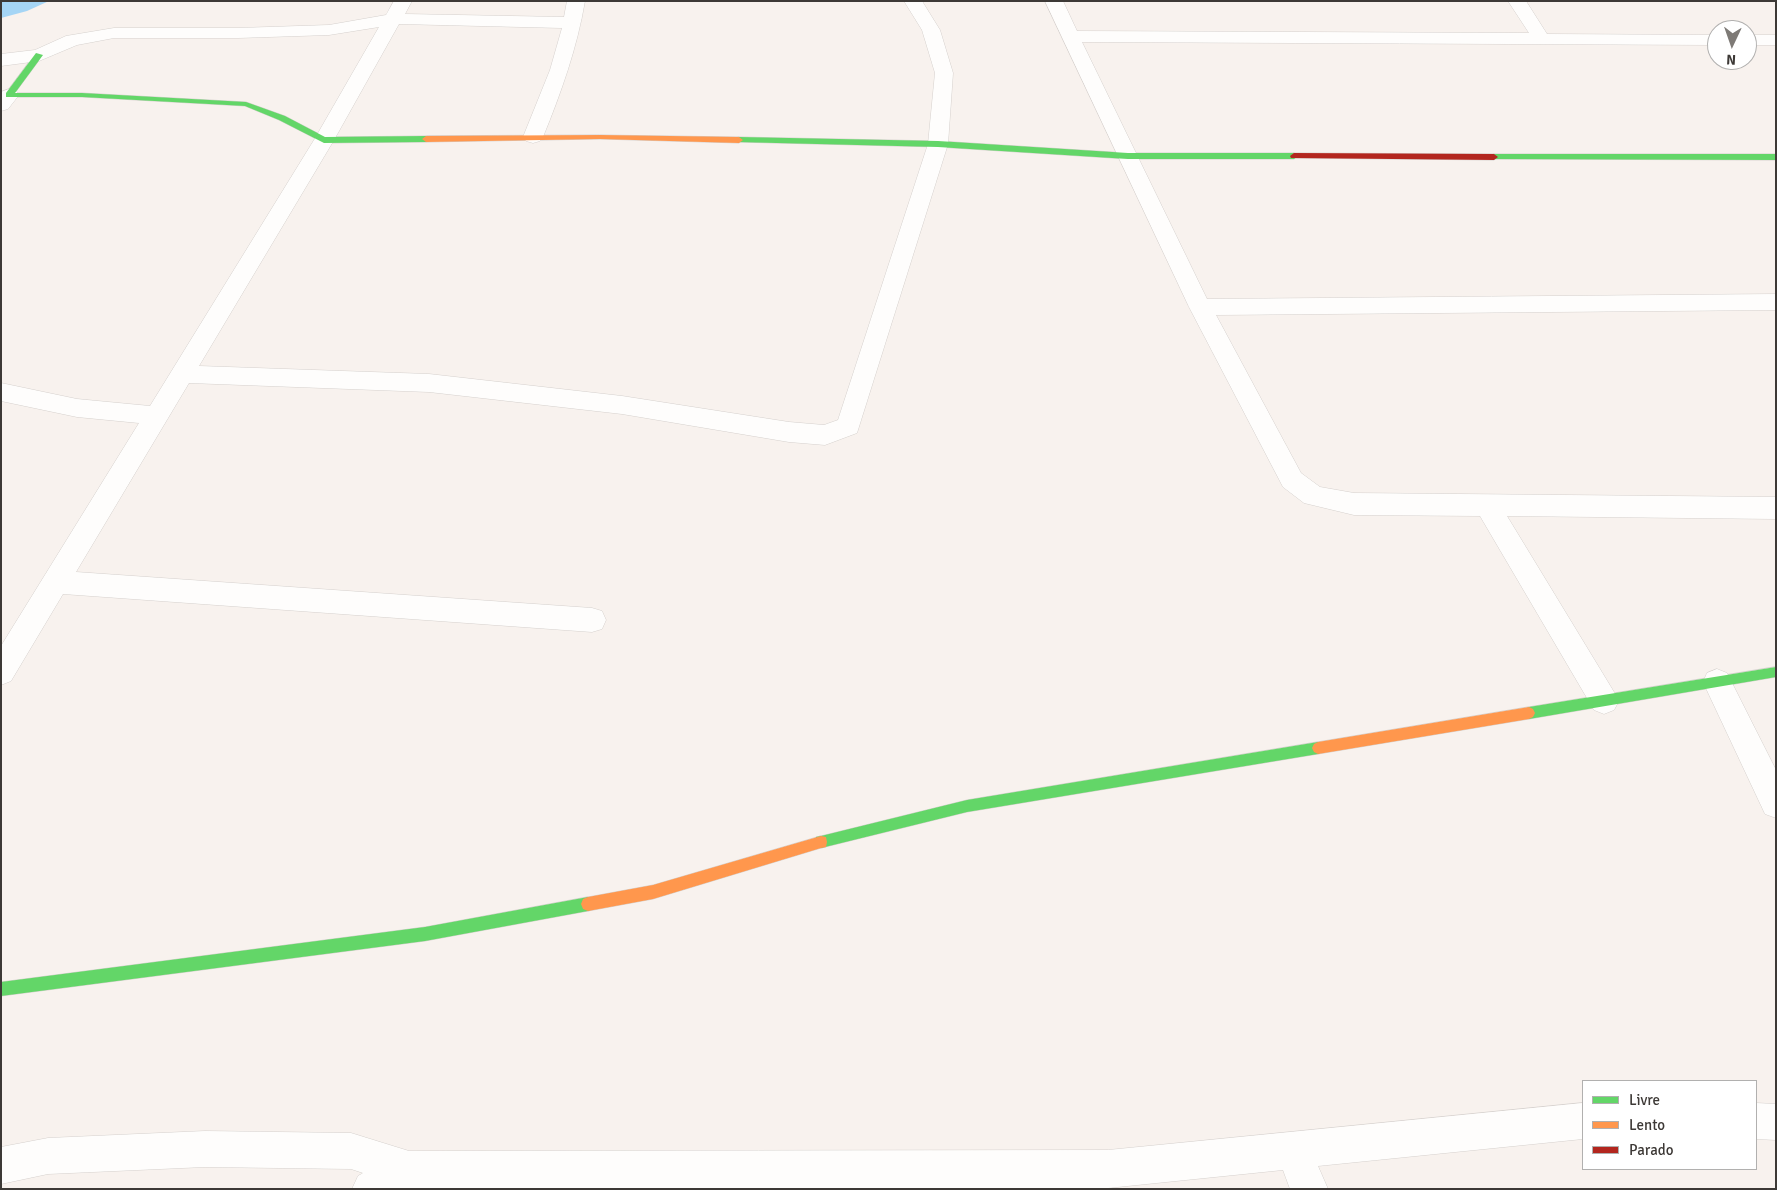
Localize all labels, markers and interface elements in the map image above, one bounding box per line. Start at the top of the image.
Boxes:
north arrow [1707,20,1757,70]
text: N [1726,51,1737,68]
legend [1582,1080,1757,1170]
text: Livre [1629,1091,1660,1109]
text: Lento [1629,1116,1665,1134]
text: Parado [1629,1141,1674,1159]

